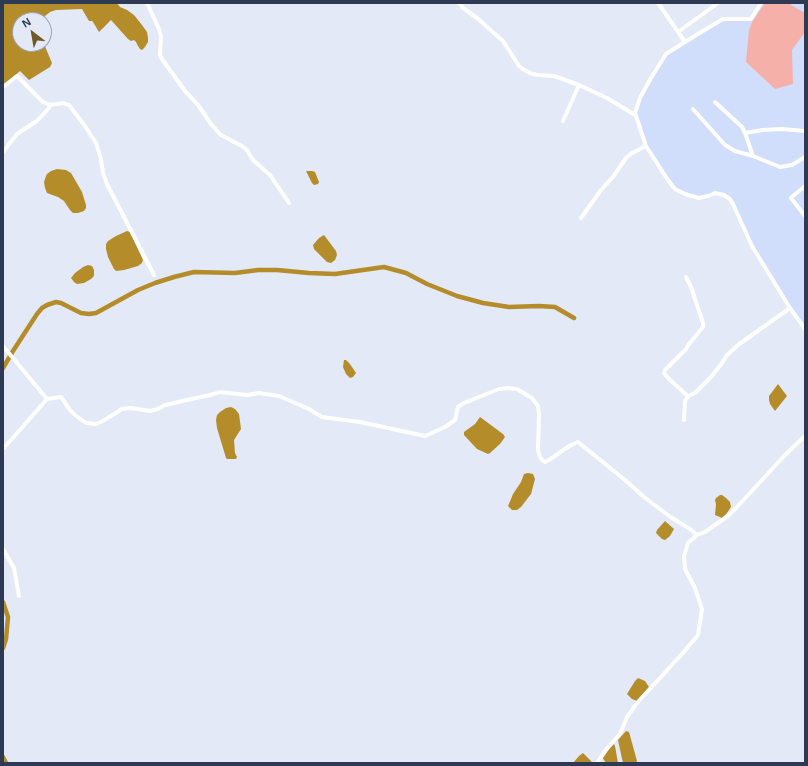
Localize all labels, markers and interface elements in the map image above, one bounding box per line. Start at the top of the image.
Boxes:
north arrow [12,12,52,52]
text: N [20,15,33,30]

